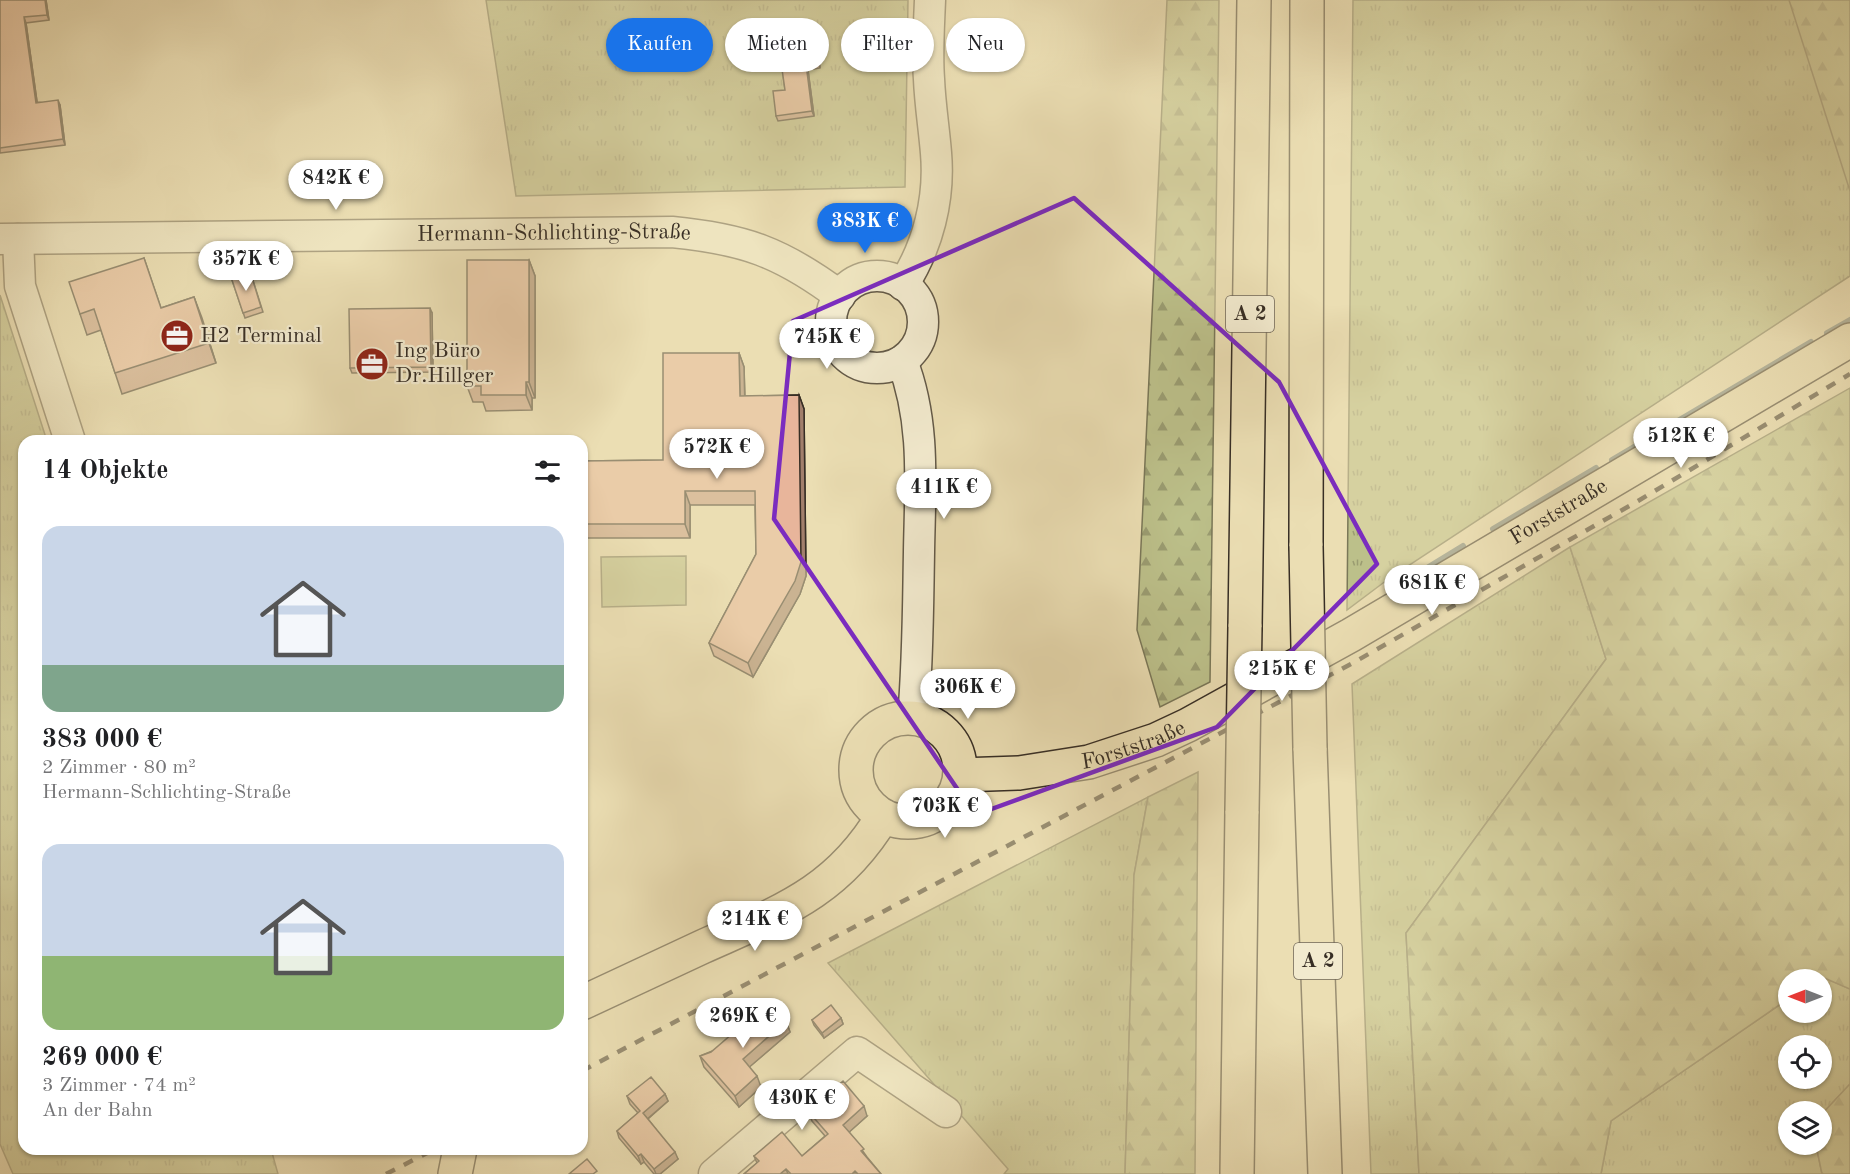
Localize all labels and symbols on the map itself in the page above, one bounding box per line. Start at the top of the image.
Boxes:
pin: 842K € [287,160,385,211]
pin: 383K € [816,203,914,254]
street label: Hermann-Schlichting-Straße [417,221,692,246]
pin: 357K € [197,241,295,292]
road number: A 2 [1226,296,1274,332]
office icon: H2 Terminal [159,318,195,354]
pin: 745K € [778,319,876,370]
place label: H2 Terminal [200,325,322,347]
place label: Ing Büro Dr.Hillger [395,340,494,387]
office icon: Ing Büro Dr.Hillger [354,346,390,382]
pin: 512K € [1632,418,1730,469]
pin: 572K € [668,429,766,480]
pin: 411K € [895,469,993,520]
street label: Forststraße [1506,475,1611,550]
pin: 681K € [1383,565,1481,616]
pin: 215K € [1233,651,1331,702]
pin: 306K € [919,669,1017,720]
street label: Forststraße [1080,717,1189,774]
pin: 703K € [896,788,994,839]
pin: 214K € [706,901,804,952]
road number: A 2 [1294,943,1342,979]
north arrow [1778,969,1832,1023]
pin: 269K € [694,998,792,1049]
pin: 430K € [753,1080,851,1131]

